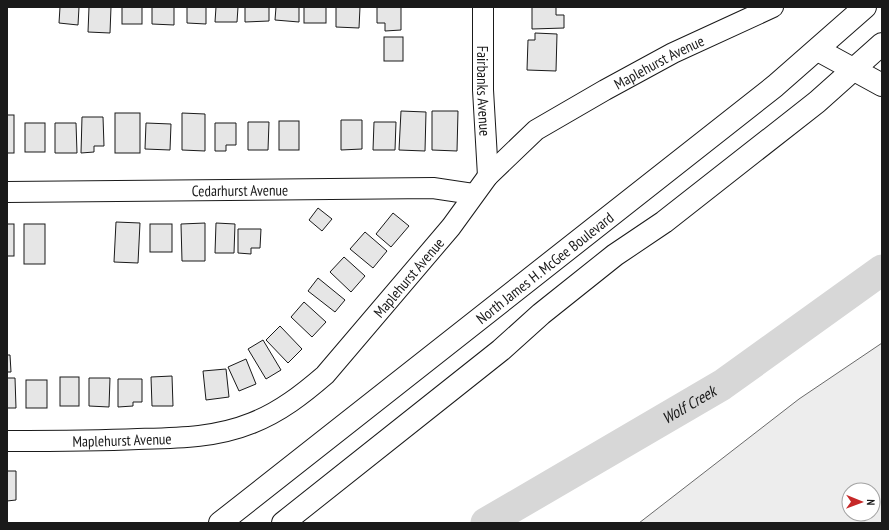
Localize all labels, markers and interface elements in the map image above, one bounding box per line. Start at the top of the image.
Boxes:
street label: Maplehurst Avenue [610,31,707,93]
street label: Fairbanks Avenue [474,46,495,137]
street label: Cedarhurst Avenue [192,180,288,200]
street label: North James H. McGee Boulevard [472,208,617,327]
street label: Maplehurst Avenue [369,233,448,321]
water label: Wolf Creek [658,380,721,428]
street label: Maplehurst Avenue [72,429,172,450]
north arrow [841,482,881,522]
text: N [864,499,878,505]

